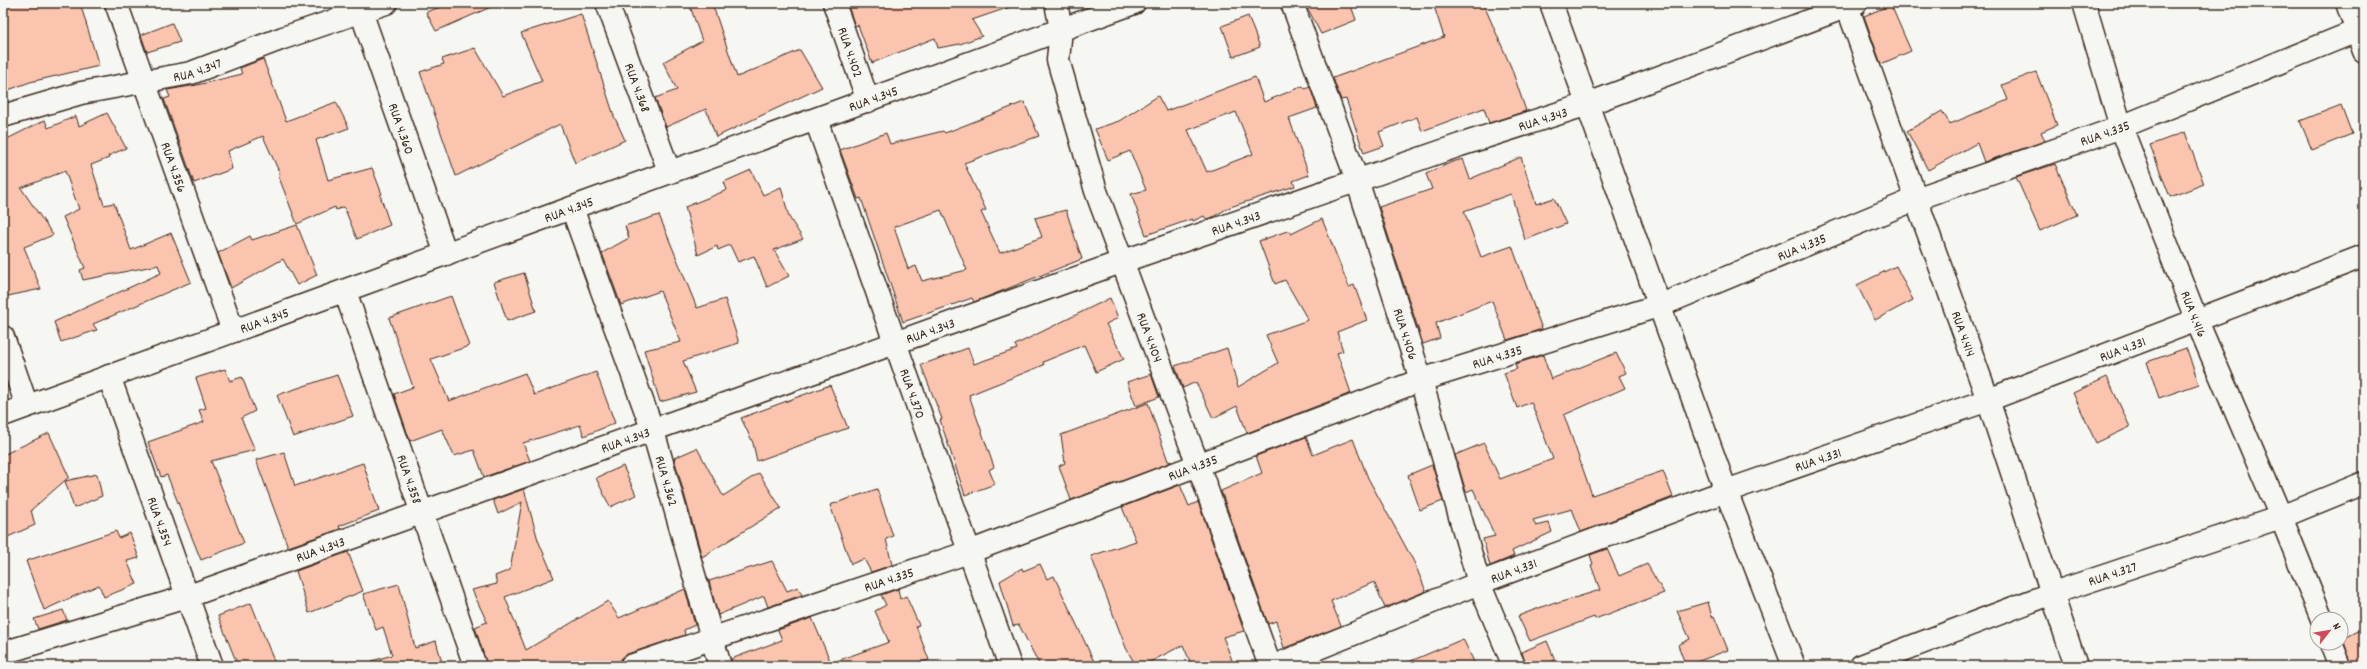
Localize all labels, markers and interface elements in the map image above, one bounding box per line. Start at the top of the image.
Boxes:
street label: RUA 4.402 [831,25,867,81]
street label: RUA 4.347 [172,54,225,88]
street label: RUA 4.368 [618,61,655,116]
street label: RUA 4.345 [846,82,901,118]
street label: RUA 4.360 [382,101,418,158]
street label: RUA 4.343 [1516,103,1571,138]
street label: RUA 4.335 [2078,116,2133,153]
street label: RUA 4.356 [154,140,191,196]
street label: RUA 4.345 [542,193,597,229]
street label: RUA 4.343 [1209,207,1264,242]
street label: RUA 4.335 [1775,229,1830,268]
street label: RUA 4.416 [2174,288,2211,341]
street label: RUA 4.345 [237,304,292,340]
street label: RUA 4.406 [1387,306,1422,363]
street label: RUA 4.414 [1945,309,1980,360]
street label: RUA 4.404 [1130,310,1167,366]
street label: RUA 4.343 [904,314,958,350]
street label: RUA 4.331 [2097,332,2149,368]
street label: RUA 4.335 [1470,341,1525,375]
street label: RUA 4.370 [893,366,929,422]
street label: RUA 4.343 [599,424,653,459]
street label: RUA 4.331 [1793,444,1845,478]
street label: RUA 4.335 [1166,450,1221,487]
street label: RUA 4.358 [391,452,426,507]
street label: RUA 4.362 [649,454,682,509]
street label: RUA 4.354 [141,494,177,549]
street label: RUA 4.343 [294,533,348,569]
street label: RUA 4.331 [1488,554,1540,590]
street label: RUA 4.327 [2086,558,2140,593]
street label: RUA 4.335 [862,563,917,599]
north arrow [2309,611,2349,651]
text: N [2328,620,2344,634]

